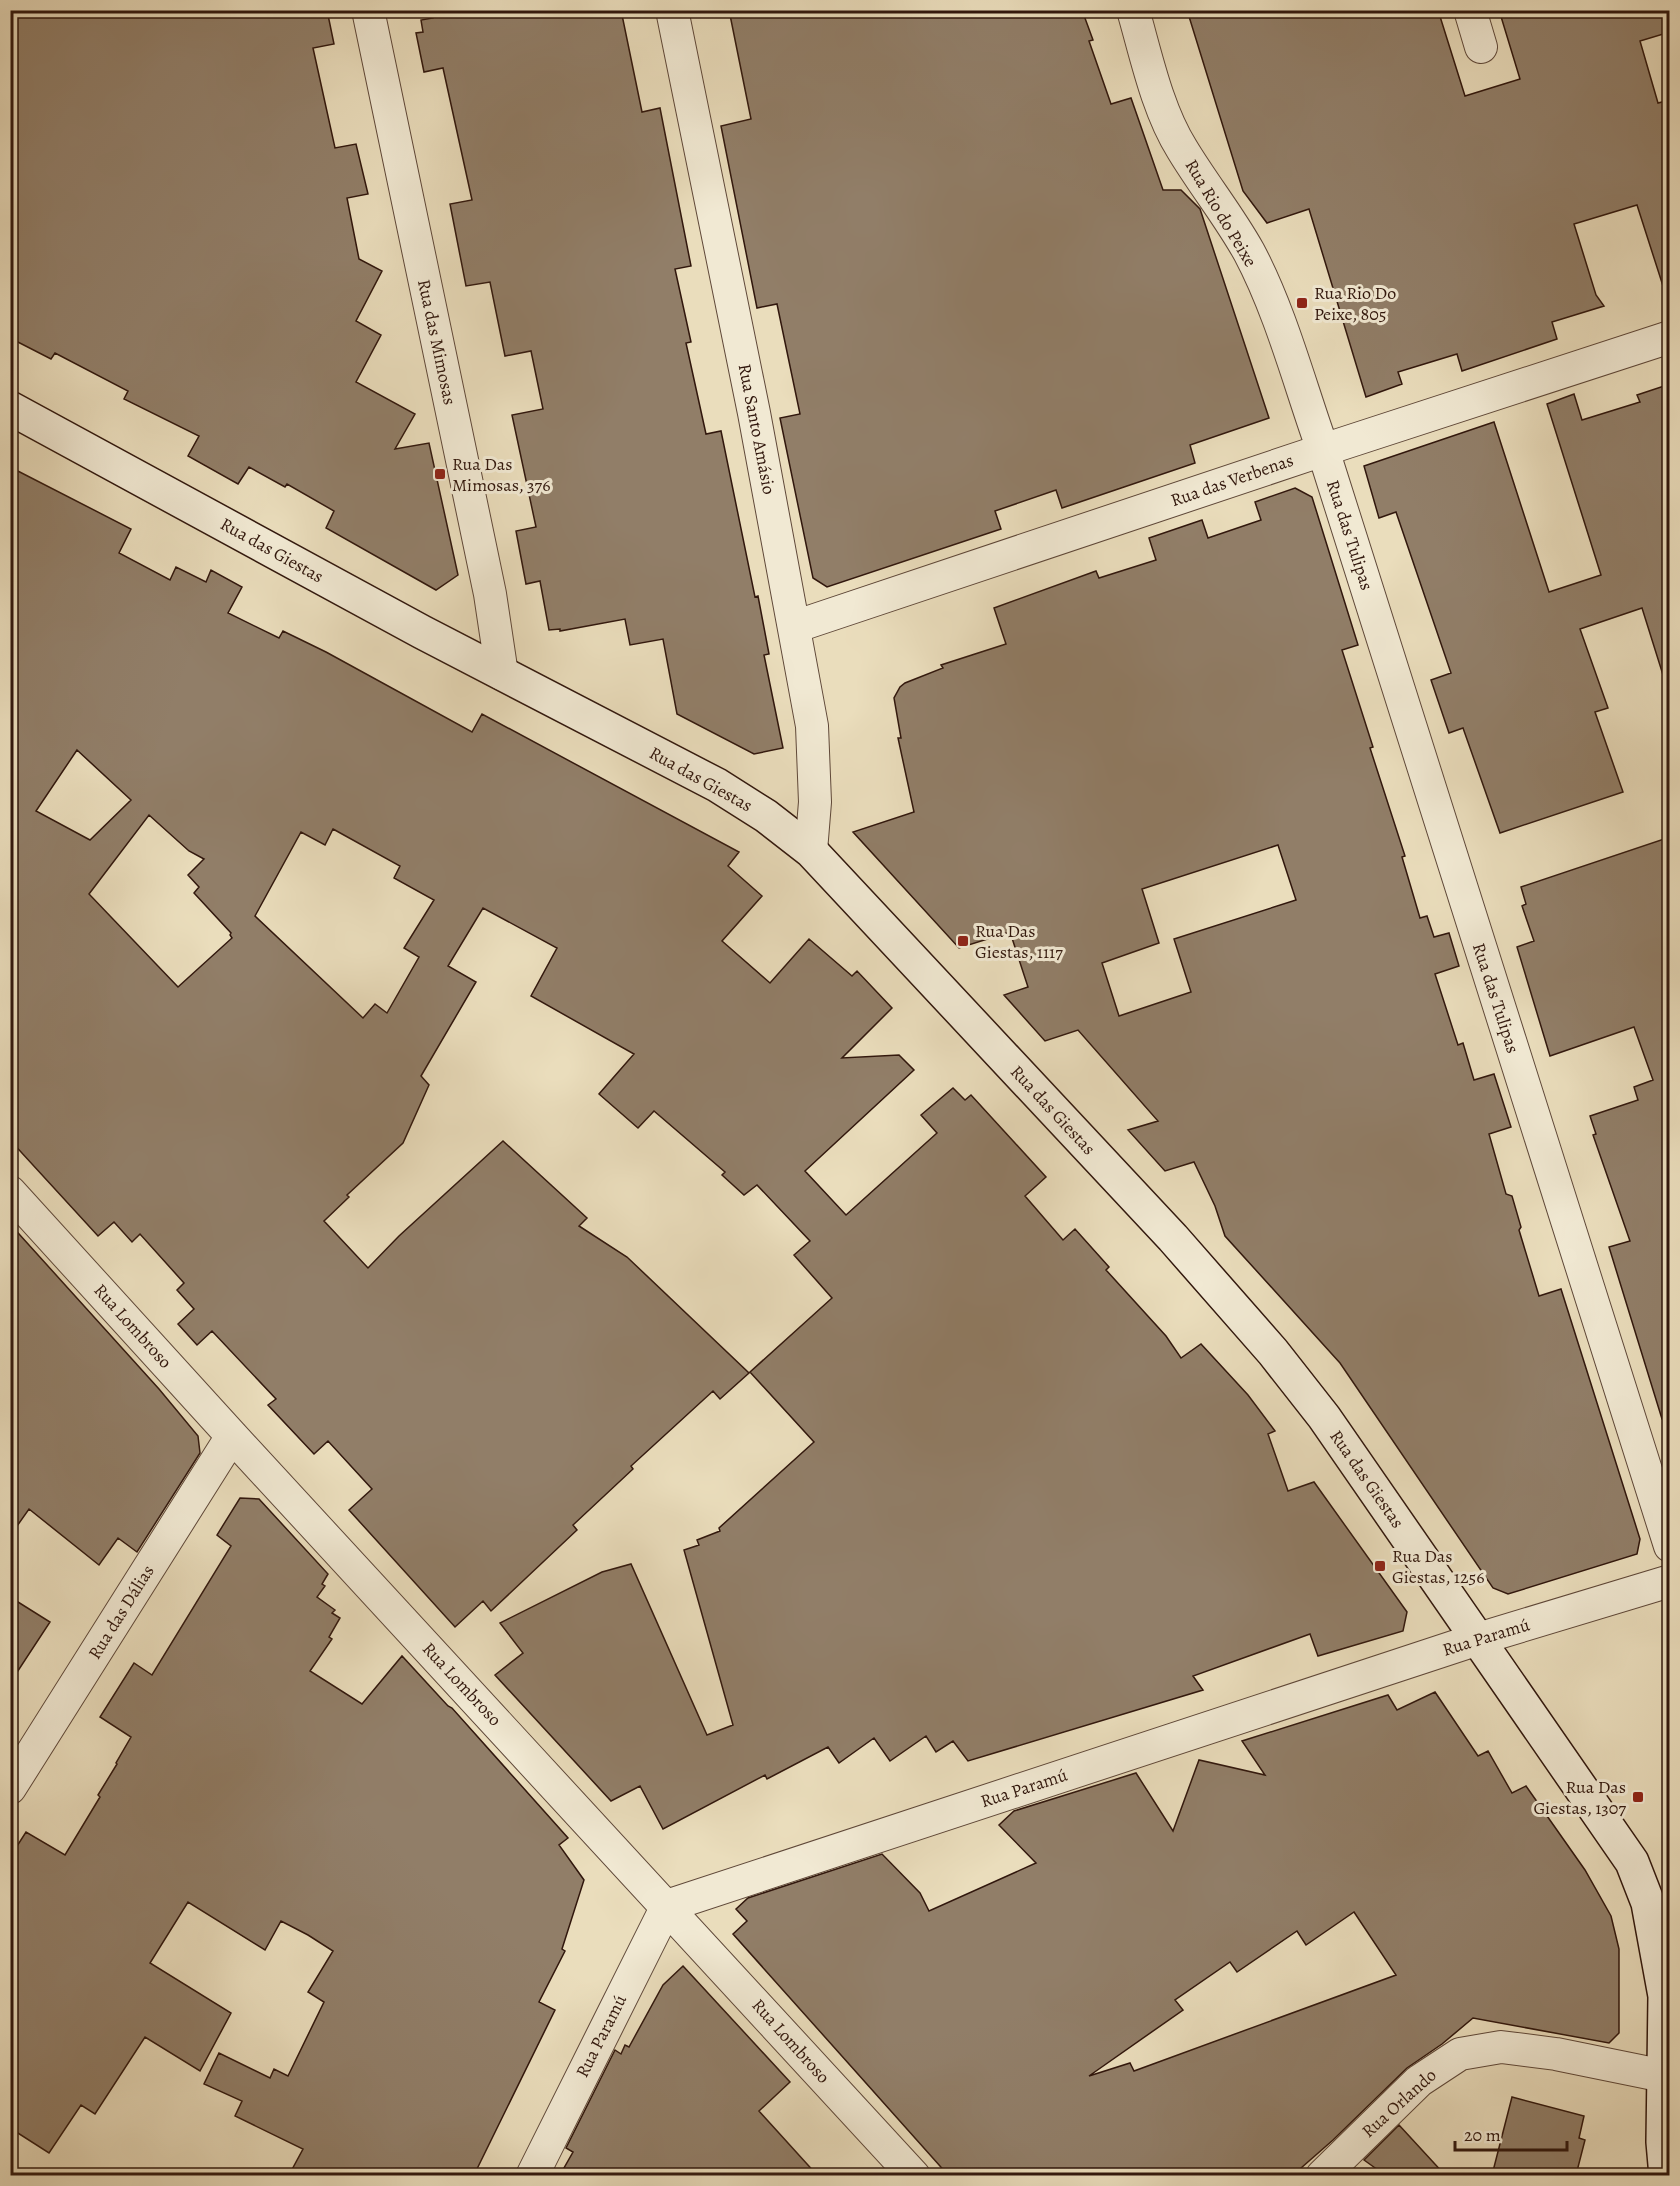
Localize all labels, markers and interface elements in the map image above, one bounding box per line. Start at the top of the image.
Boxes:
street label: Rua Rio do Peixe [1179,155,1263,271]
street label: Rua das Mimosas [412,277,462,407]
place label: Rua Rio Do Peixe, 805 [1314,281,1396,326]
marker: Rua Rio Do Peixe, 805 [1295,296,1309,310]
street label: Rua Santo Amásio [733,362,781,497]
street label: Rua das Verbenas [1167,448,1297,512]
place label: Rua Das Mimosas, 376 [452,452,550,497]
marker: Rua Das Mimosas, 376 [433,467,447,481]
street label: Rua das Tulipas [1321,477,1379,593]
street label: Rua das Giestas [216,512,328,588]
street label: Rua das Giestas [645,741,757,817]
place label: Rua Das Giestas, 1117 [975,919,1063,964]
marker: Rua Das Giestas, 1117 [956,934,970,948]
street label: Rua das Tulipas [1467,940,1525,1056]
street label: Rua das Giestas [1005,1060,1101,1160]
street label: Rua Lombroso [89,1278,177,1374]
street label: Rua das Giestas [1324,1425,1410,1533]
place label: Rua Das Giestas, 1256 [1392,1544,1484,1589]
marker: Rua Das Giestas, 1256 [1373,1559,1387,1573]
street label: Rua das Dálias [82,1560,160,1664]
street label: Rua Paramú [1439,1612,1533,1662]
street label: Rua Lombroso [417,1637,507,1731]
street label: Rua Paramú [978,1763,1071,1813]
place label: Rua Das Giestas, 1307 [1533,1775,1626,1820]
marker: Rua Das Giestas, 1307 [1631,1790,1645,1804]
street label: Rua Paramú [570,1990,632,2082]
street label: Rua Lombroso [747,1993,835,2089]
street label: Rua Orlando [1356,2063,1442,2143]
scale bar [1455,2114,1568,2152]
text: 20 m [1464,2123,1501,2147]

